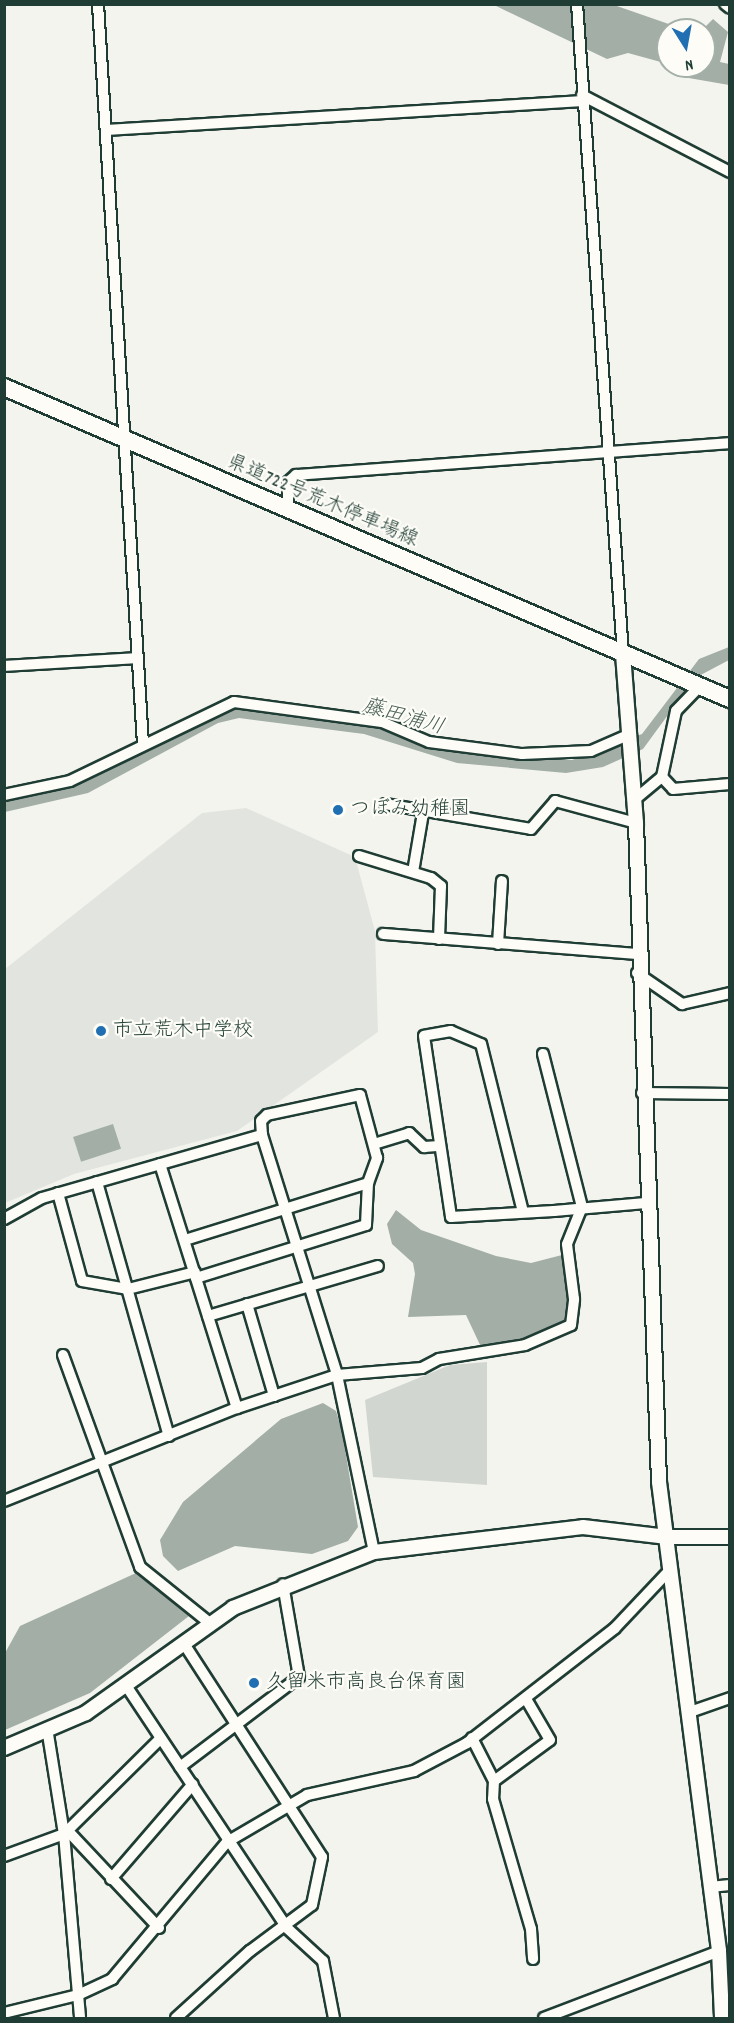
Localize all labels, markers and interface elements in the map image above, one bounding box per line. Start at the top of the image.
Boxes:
north arrow [656,18,716,78]
text: N [683,52,695,76]
street label: 県道722号荒木停車場線 [223,451,421,553]
water label: 藤田浦川 [359,694,447,742]
place label: つぼみ幼稚園 [350,798,470,822]
marker: つぼみ幼稚園 [331,803,345,817]
place label: 市立荒木中学校 [113,1019,253,1043]
marker: 市立荒木中学校 [94,1024,108,1038]
place label: 久留米市高良台保育園 [266,1671,466,1695]
marker: 久留米市高良台保育園 [247,1676,261,1690]

